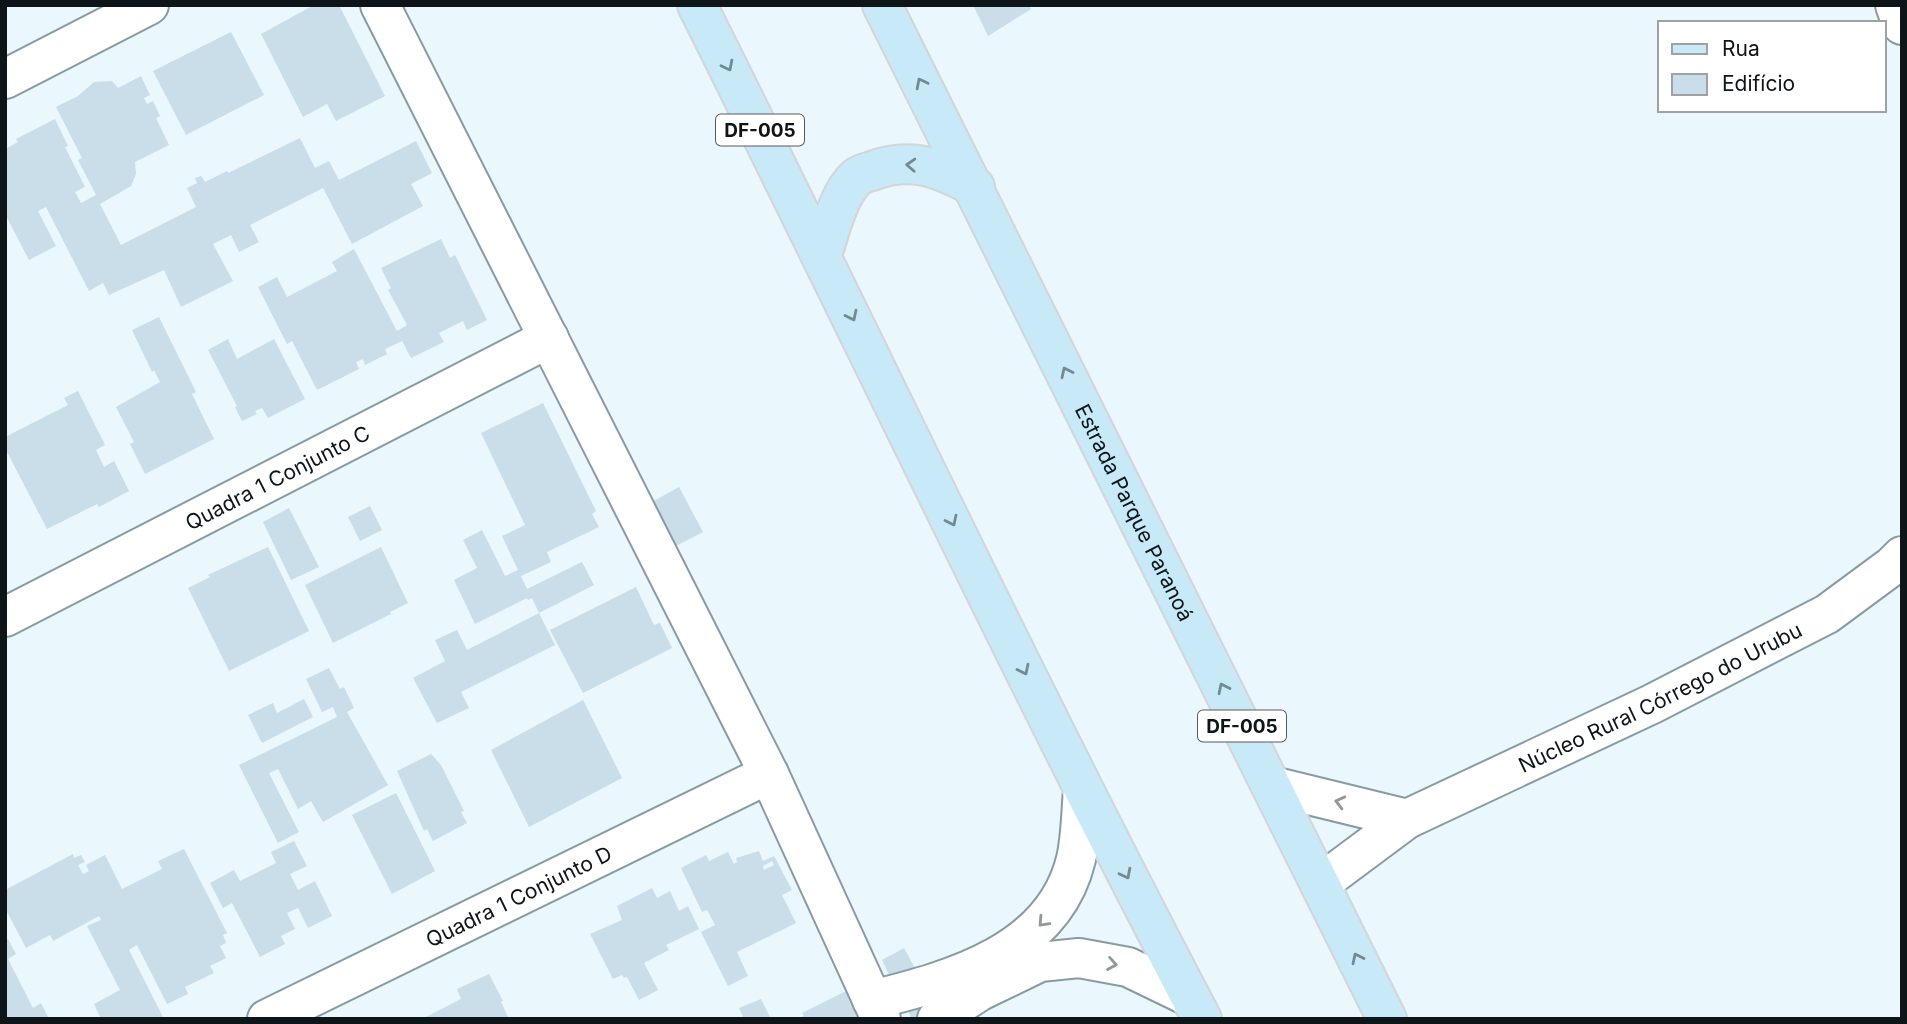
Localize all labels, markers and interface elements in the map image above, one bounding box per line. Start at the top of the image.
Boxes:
legend [1658,21,1886,112]
text: Rua [1722,36,1760,61]
one-way arrow [719,59,733,71]
text: Edifício [1722,71,1795,96]
one-way arrow [916,78,930,90]
road number: DF-005 [716,114,804,146]
one-way arrow [905,158,916,173]
one-way arrow [844,309,858,321]
one-way arrow [1061,367,1075,379]
street label: Estrada Parque Paranoá [1070,400,1199,625]
street label: Quadra 1 Conjunto C [181,420,374,535]
one-way arrow [943,514,957,526]
street label: Núcleo Rural Córrego do Urubu [1514,617,1806,777]
one-way arrow [1016,663,1030,675]
one-way arrow [1218,683,1232,695]
road number: DF-005 [1198,710,1286,741]
one-way arrow [1334,796,1346,810]
street label: Quadra 1 Conjunto D [422,840,616,952]
one-way arrow [1118,866,1131,879]
one-way arrow [1038,914,1051,927]
one-way arrow [1352,952,1366,965]
one-way arrow [1106,956,1118,971]

